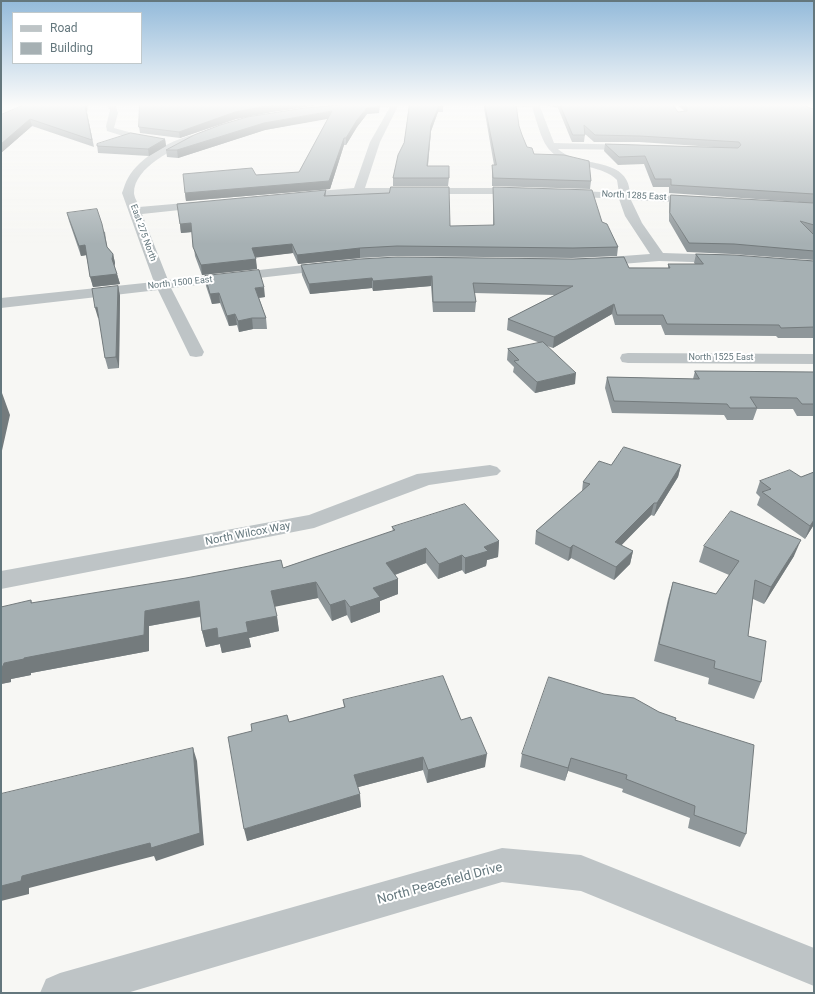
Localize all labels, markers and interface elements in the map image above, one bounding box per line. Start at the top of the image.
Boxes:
legend [12,12,142,64]
text: Road [50,21,78,35]
text: Building [50,41,93,55]
street label: North 1285 East [601,189,667,203]
street label: East 275 North [128,203,158,263]
street label: North 1500 East [147,274,213,292]
street label: North 1525 East [688,353,754,363]
street label: North Wilcox Way [204,519,292,549]
street label: North Peacefield Drive [376,860,504,908]

